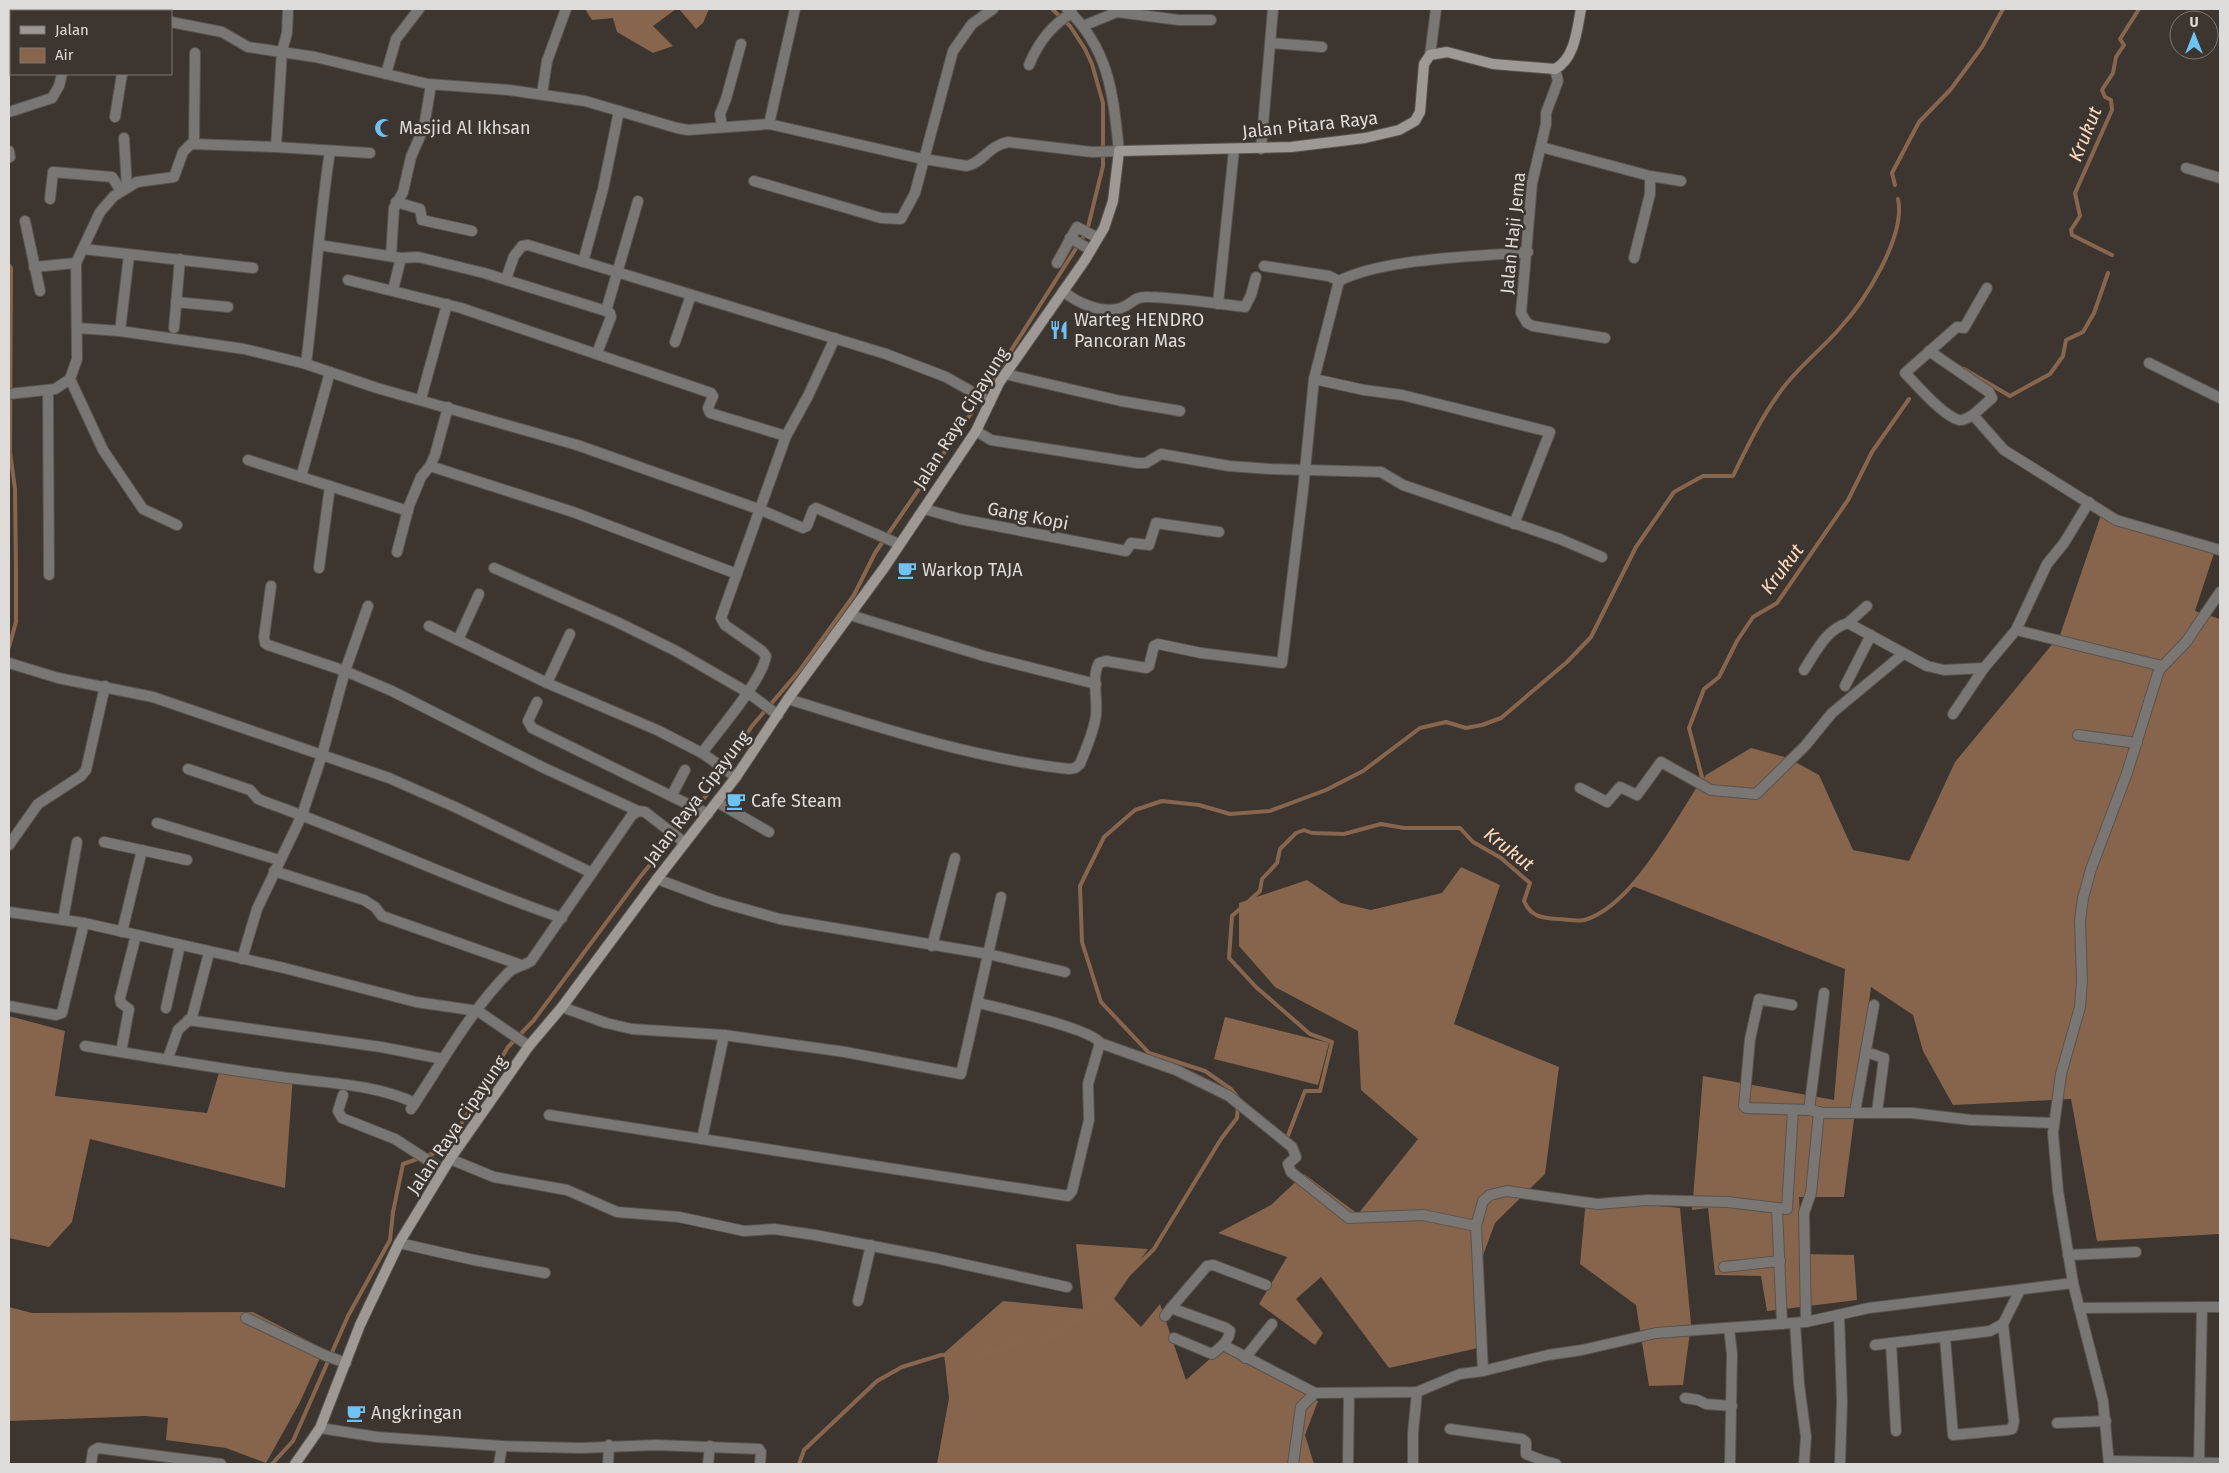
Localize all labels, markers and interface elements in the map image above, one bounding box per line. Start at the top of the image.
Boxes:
legend [10,10,172,75]
north arrow [2169,10,2219,60]
text: U [2189,14,2199,31]
text: Jalan [55,21,89,39]
text: Air [55,46,74,64]
water label: Krukut [2064,103,2106,165]
street label: Jalan Pitara Raya [1241,107,1379,143]
mosque icon: Masjid Al Ikhsan [373,117,395,139]
place label: Masjid Al Ikhsan [399,117,531,139]
street label: Jalan Haji Jema [1496,171,1530,295]
place label: Warteg HENDRO Pancoran Mas [1074,309,1204,352]
restaurant icon: Warteg HENDRO Pancoran Mas [1048,319,1070,341]
street label: Jalan Raya Cipayung [908,342,1014,493]
street label: Gang Kopi [985,497,1071,535]
water label: Krukut [1756,539,1809,599]
cafe icon: Warkop TAJA [896,559,918,581]
place label: Warkop TAJA [922,559,1023,581]
street label: Jalan Raya Cipayung [639,726,755,870]
cafe icon: Cafe Steam [725,790,747,812]
place label: Cafe Steam [751,790,842,812]
water label: Krukut [1479,822,1539,876]
street label: Jalan Raya Cipayung [402,1051,512,1199]
cafe icon: Angkringan [345,1402,367,1424]
place label: Angkringan [371,1402,462,1424]

